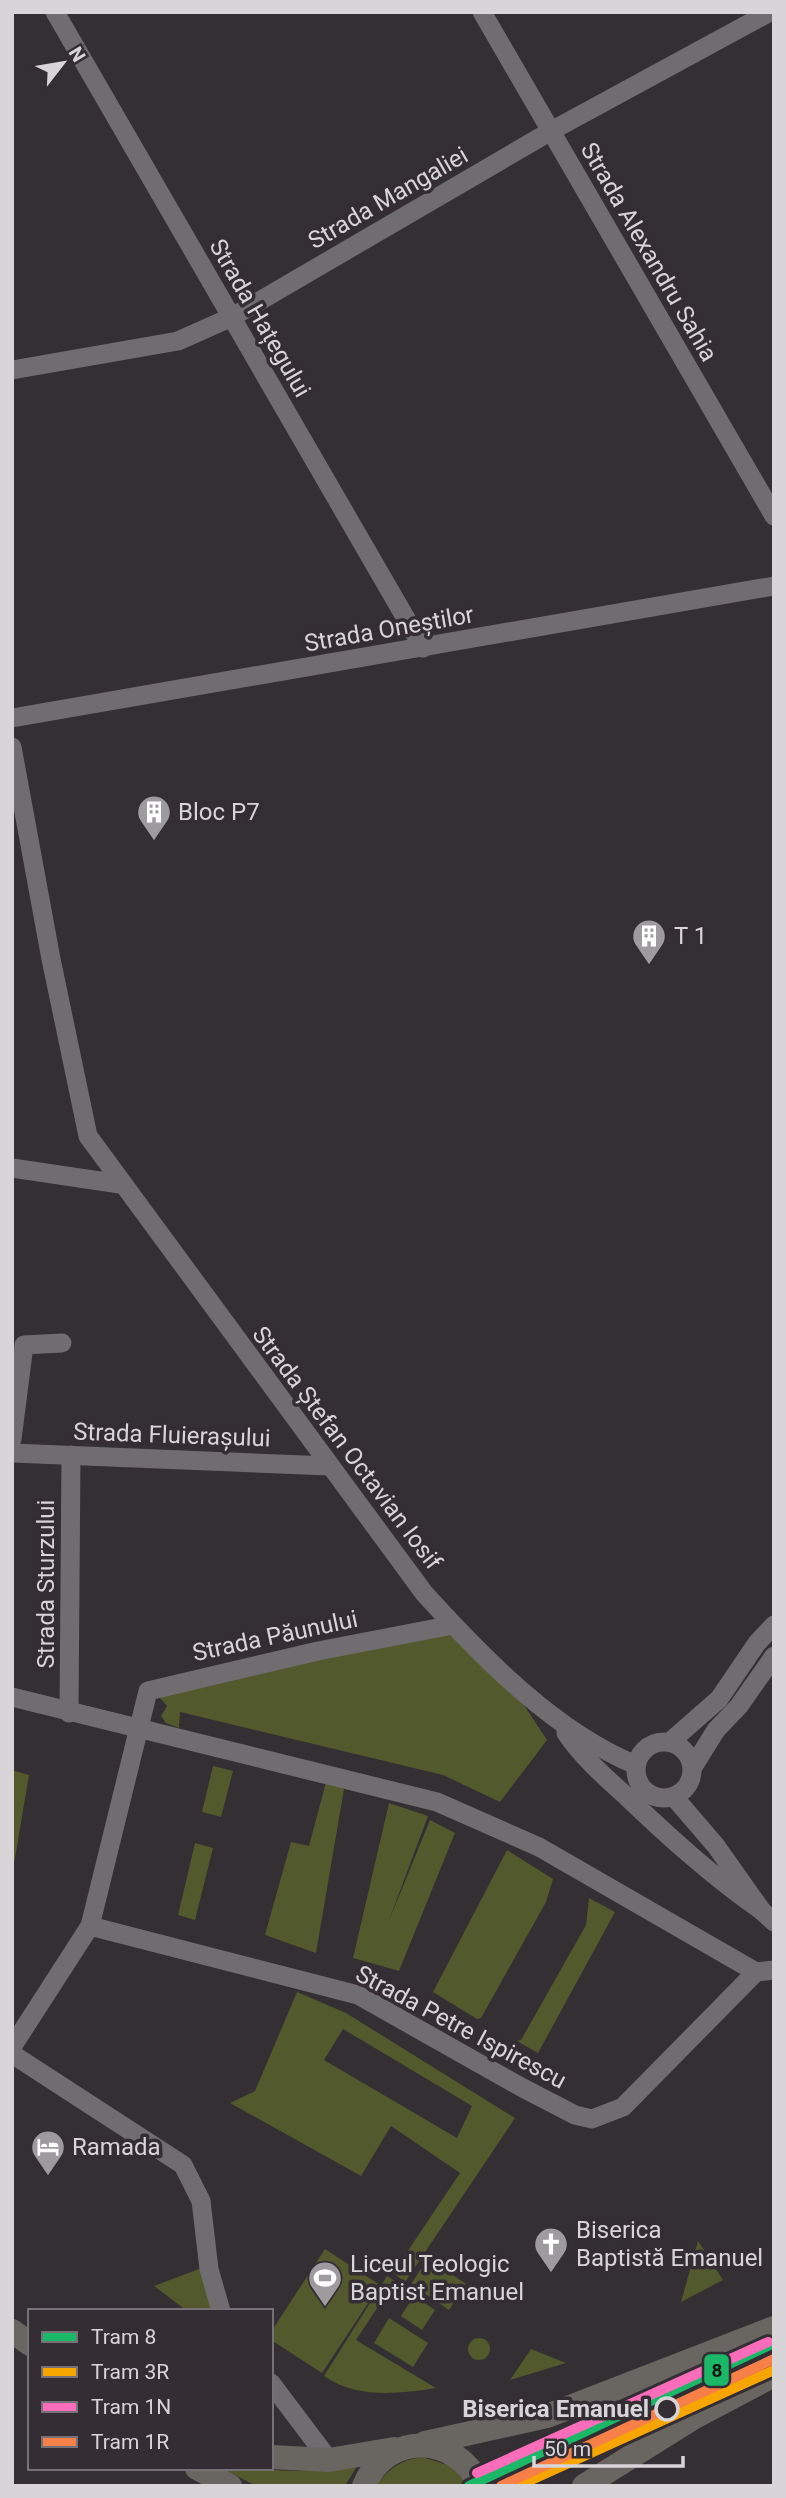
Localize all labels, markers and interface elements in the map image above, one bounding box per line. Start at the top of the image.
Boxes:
north arrow [28,28,98,98]
text: N [64,43,90,66]
street label: Strada Alexandru Sahia [575,138,723,366]
street label: Strada Mangaliei [303,141,473,255]
street label: Strada Hațegului [203,234,317,402]
street label: Strada Oneștilor [302,600,476,658]
building icon: Bloc P7 [135,793,173,842]
place label: Bloc P7 [178,798,260,826]
building icon: T 1 [630,917,668,966]
place label: T 1 [674,922,707,950]
street label: Strada Ștefan Octavian Iosif [246,1321,448,1576]
street label: Strada Fluierașului [73,1418,271,1452]
street label: Strada Sturzului [32,1500,60,1668]
street label: Strada Păunului [190,1605,360,1667]
street label: Strada Petre Ispirescu [351,1960,571,2094]
hotel icon: Ramada [29,2128,67,2177]
place label: Ramada [72,2133,161,2161]
place label: Biserica Baptistă Emanuel [576,2216,763,2272]
church icon: Biserica Baptistă Emanuel [532,2225,570,2274]
place label: Liceul Teologic Baptist Emanuel [350,2250,524,2306]
sports icon: Liceul Teologic Baptist Emanuel [306,2259,344,2308]
legend [28,2309,273,2470]
text: Tram 8 [91,2325,156,2349]
line badge: 8 [703,2353,730,2387]
text: 8 [712,2359,723,2382]
text: Tram 3R [91,2360,169,2384]
text: Tram 1N [91,2395,171,2419]
place label: Biserica Emanuel [462,2395,649,2423]
marker: Biserica Emanuel [655,2397,679,2421]
scale bar [534,2424,683,2468]
text: Tram 1R [91,2430,169,2454]
text: 50 m [544,2437,591,2461]

